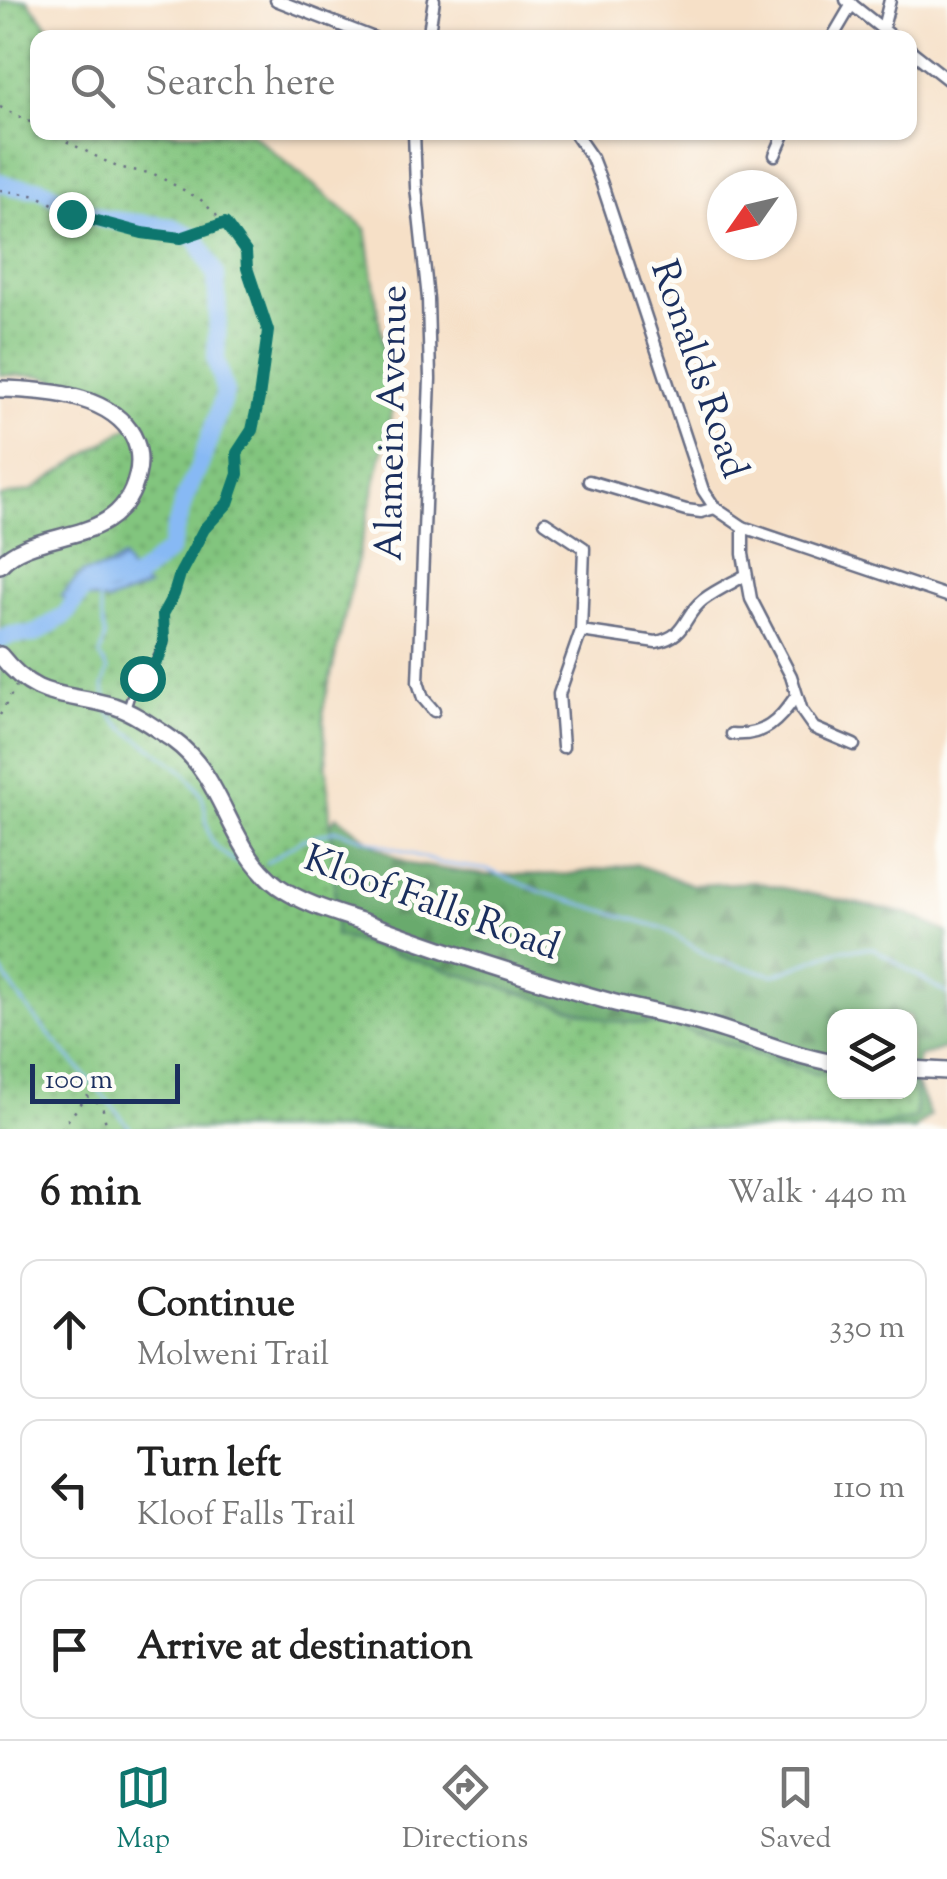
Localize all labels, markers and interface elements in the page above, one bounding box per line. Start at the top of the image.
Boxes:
search box [30,30,917,140]
icon: search [65,58,120,113]
text: Search here [145,58,336,112]
north arrow [707,170,797,260]
route end [49,192,95,238]
street label: Ronalds Road [635,254,759,486]
street label: Alamein Avenue [365,285,423,561]
route start [120,656,166,702]
street label: Kloof Falls Road [296,834,566,976]
map controls [827,1009,917,1099]
button: layers [827,1009,917,1099]
scale bar [30,1059,180,1104]
text: 100 m [45,1061,113,1101]
text: 6 min [40,1164,141,1224]
text: Walk · 440 m [728,1171,907,1217]
text: Continue [137,1279,295,1333]
icon: ahead [42,1302,97,1357]
text: 330 m [829,1306,905,1352]
text: Molweni Trail [137,1333,329,1379]
text: Turn left [137,1439,281,1493]
icon: left [42,1462,97,1517]
text: 110 m [833,1466,905,1512]
text: Kloof Falls Trail [137,1493,355,1539]
icon: arrive [42,1622,97,1677]
text: Arrive at destination [137,1622,473,1676]
tab: Map [116,1760,171,1860]
tab: Directions [402,1760,528,1860]
tab: Saved [759,1760,831,1860]

